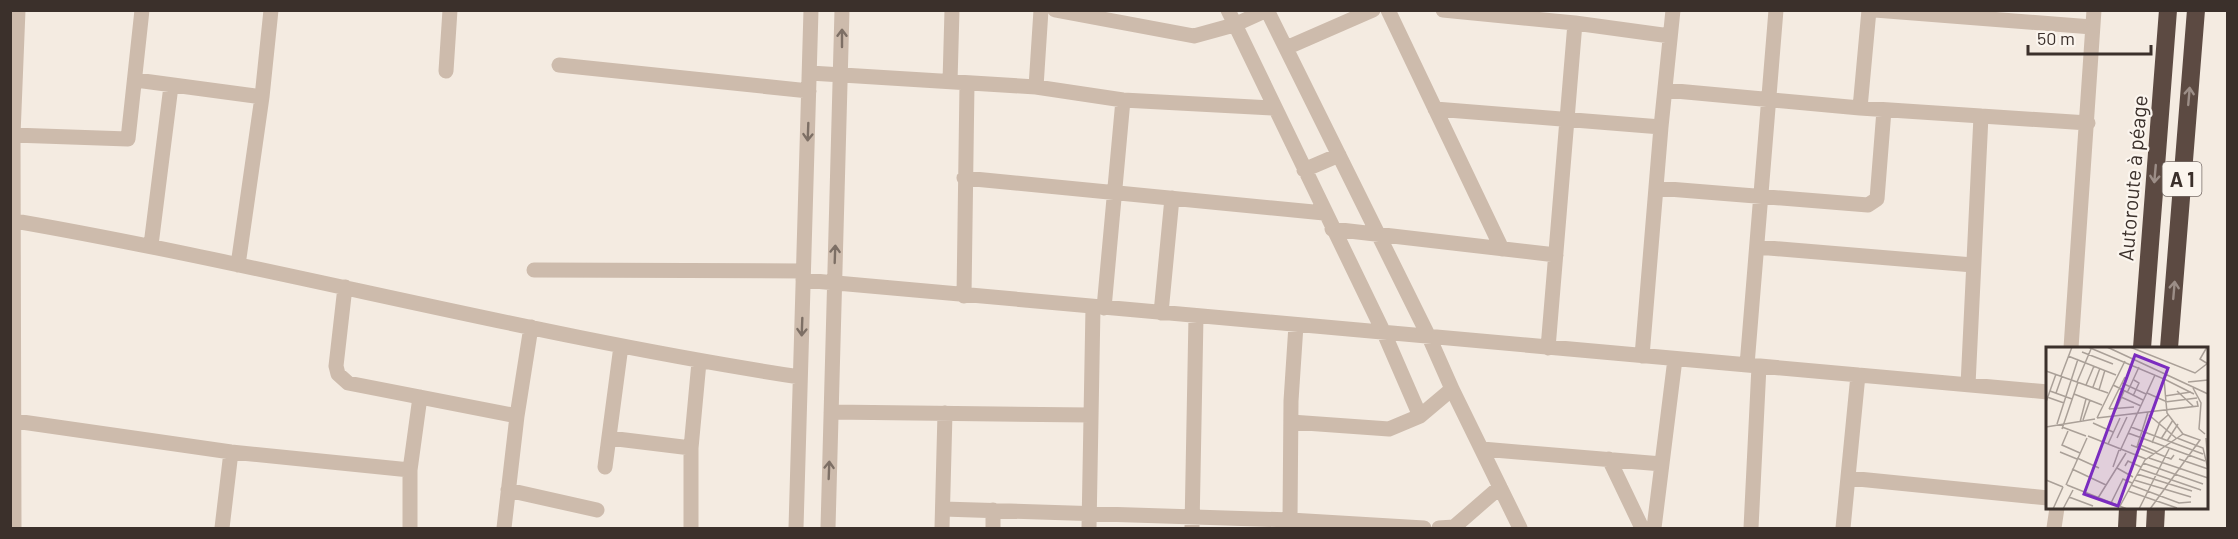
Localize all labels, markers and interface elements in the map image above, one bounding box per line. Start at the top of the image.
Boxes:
scale bar [2028,18,2151,56]
text: 50 m [2037,27,2075,49]
one-way arrow [836,29,848,49]
one-way arrow [2184,86,2195,106]
street label: Autoroute à péage [2112,94,2152,262]
one-way arrow [802,121,813,141]
road number: A 1 [2162,162,2202,196]
one-way arrow [2150,163,2161,183]
one-way arrow [830,245,841,265]
one-way arrow [2168,281,2179,301]
one-way arrow [796,316,807,336]
inset map [2046,347,2208,509]
one-way arrow [823,461,835,481]

